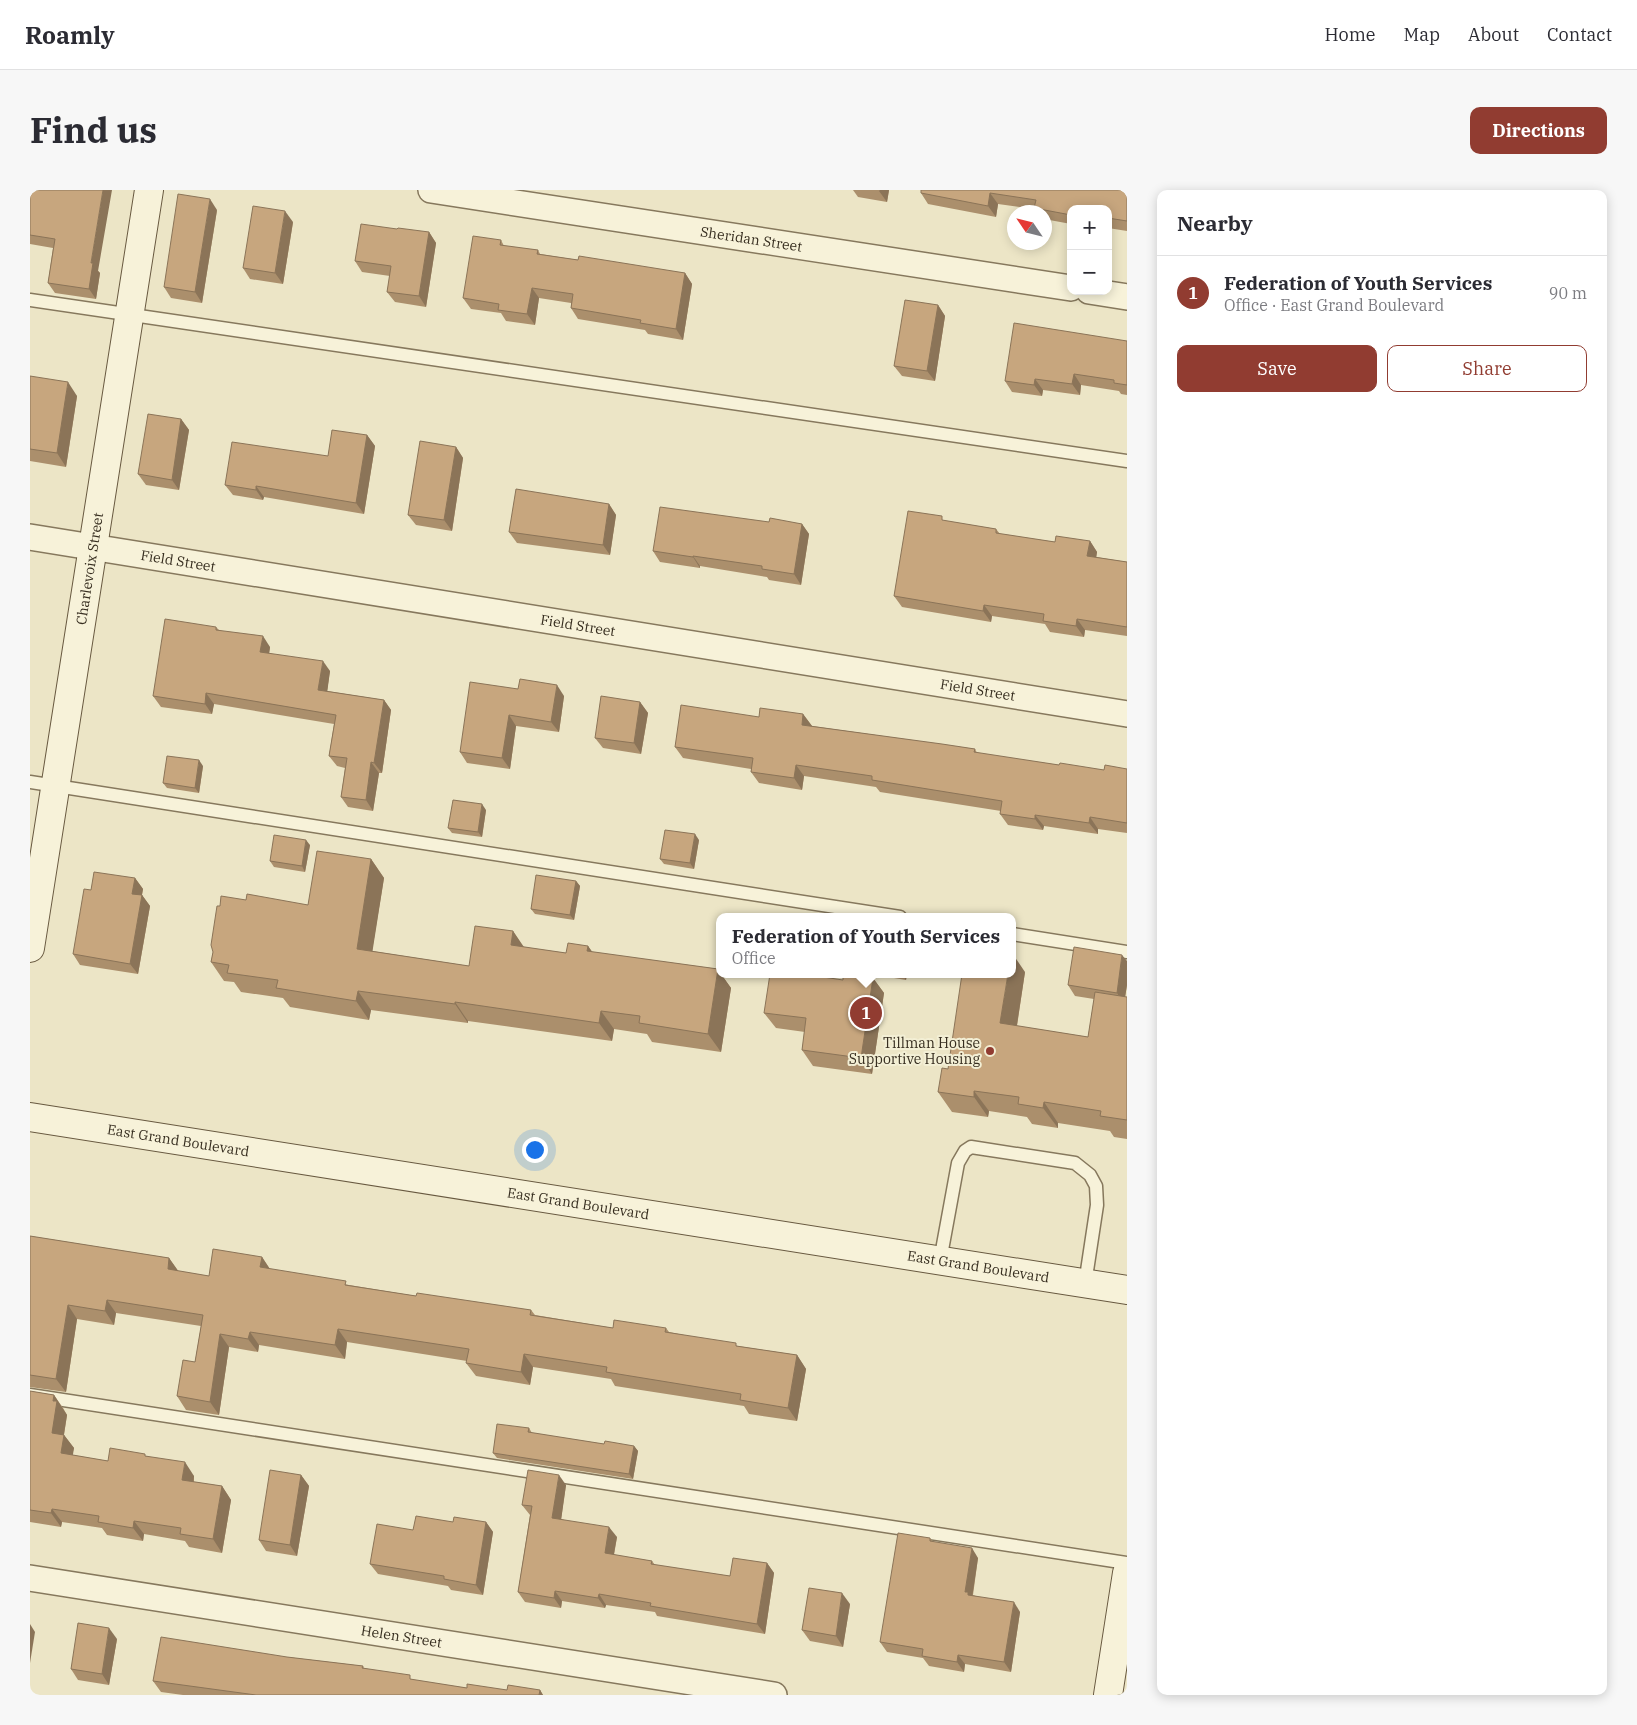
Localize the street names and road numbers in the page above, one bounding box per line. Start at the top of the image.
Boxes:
street label: Sheridan Street [699,222,804,256]
street label: Charlevoix Street [72,511,107,626]
street label: Field Street [139,546,217,576]
street label: Field Street [539,610,617,640]
street label: Field Street [939,675,1017,705]
street label: East Grand Boulevard [106,1120,251,1161]
street label: East Grand Boulevard [506,1183,651,1224]
street label: East Grand Boulevard [906,1246,1051,1287]
street label: Helen Street [360,1621,443,1652]

